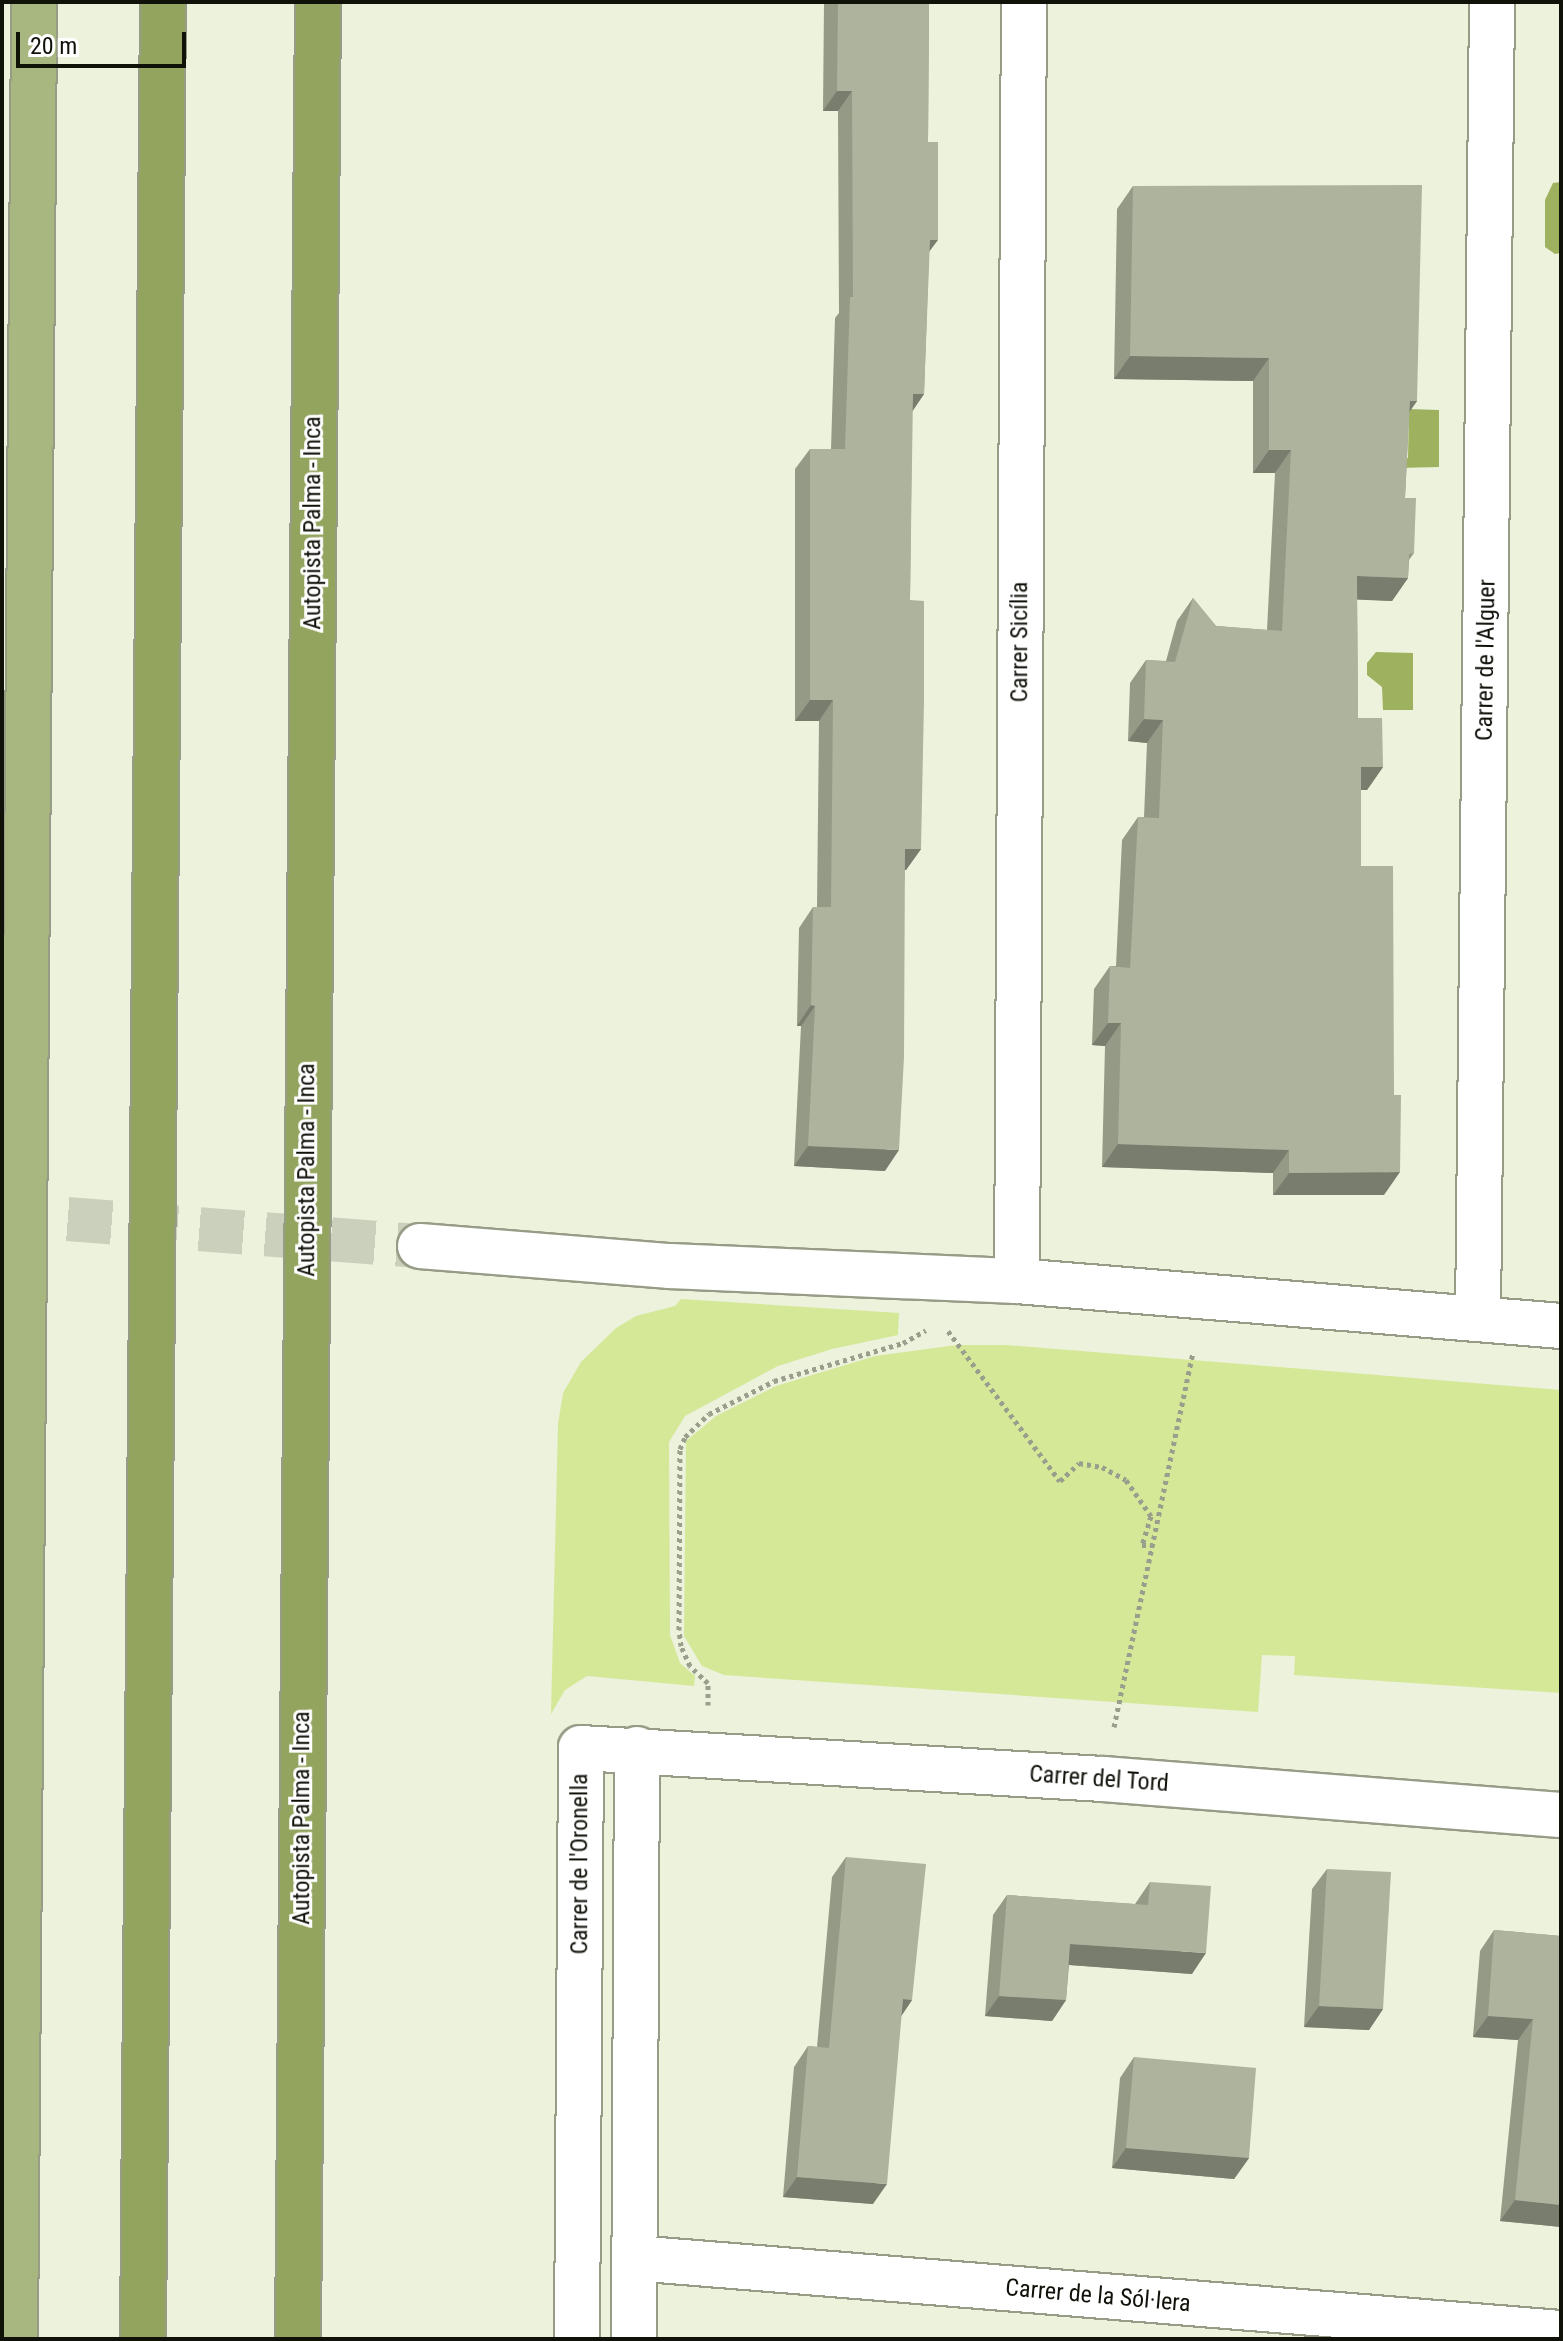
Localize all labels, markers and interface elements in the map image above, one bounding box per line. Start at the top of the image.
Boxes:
scale bar [20,16,190,66]
text: 20 m [30,32,77,60]
street label: Autopista Palma - Inca [299,416,327,630]
street label: Carrer de l'Alguer [1470,579,1502,741]
street label: Carrer Sicília [1006,582,1034,702]
street label: Autopista Palma - Inca [293,1063,321,1277]
street label: Autopista Palma - Inca [288,1711,316,1925]
street label: Carrer del Tord [1028,1760,1170,1798]
street label: Carrer de l'Oronella [566,1774,594,1954]
street label: Carrer de la Sól·lera [1004,2274,1192,2318]

